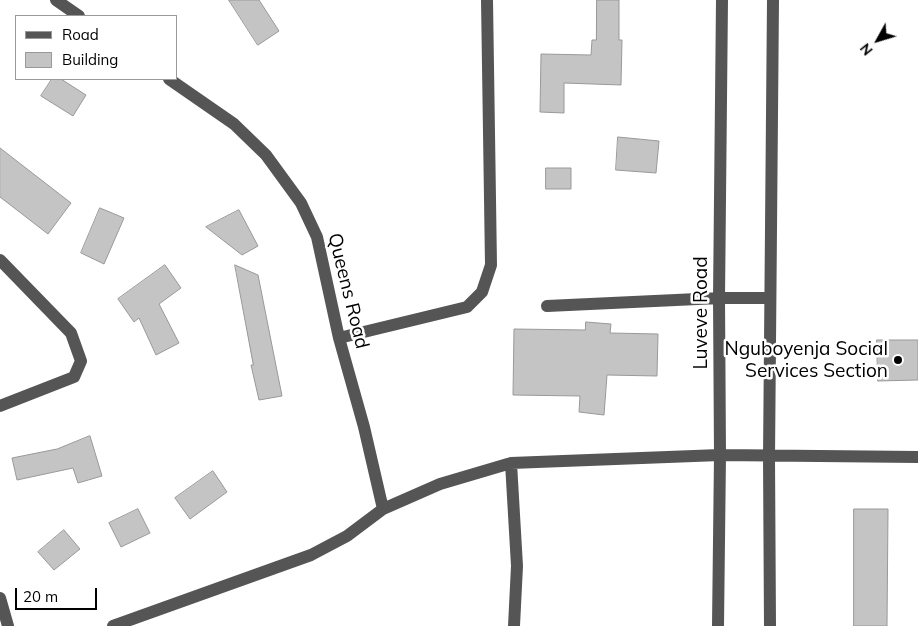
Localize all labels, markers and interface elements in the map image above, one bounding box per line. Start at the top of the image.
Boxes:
legend [15,15,178,80]
north arrow [853,15,903,65]
text: Road [62,25,99,44]
text: N [856,40,877,59]
text: Building [62,50,118,69]
street label: Queens Road [323,231,373,351]
street label: Luveve Road [690,256,712,370]
place label: Nguboyenja Social Services Section [724,338,888,382]
marker: Nguboyenja Social Services Section [892,354,904,366]
scale bar [18,578,100,610]
text: 20 m [23,587,58,606]

